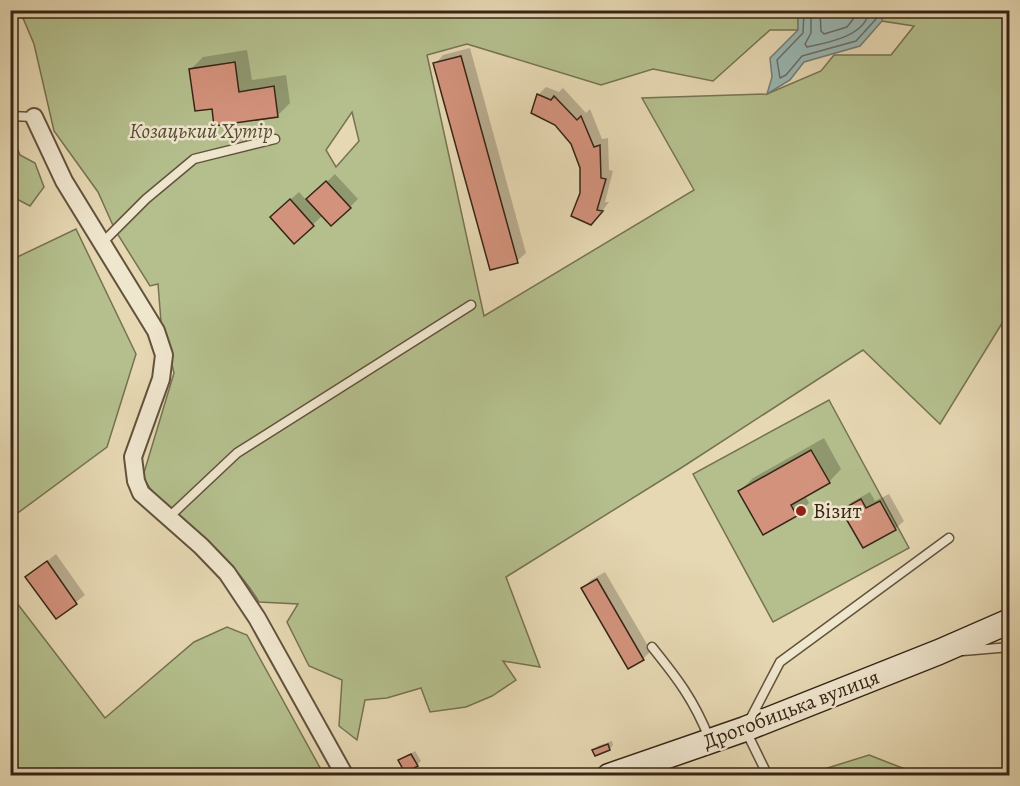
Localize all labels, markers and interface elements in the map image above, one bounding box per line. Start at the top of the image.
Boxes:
park label: Козацький Хутір [129,117,273,145]
place label: Візит [813,497,862,525]
marker: Візит [794,504,808,518]
street label: Дрогобицька вулиця [699,662,883,756]

